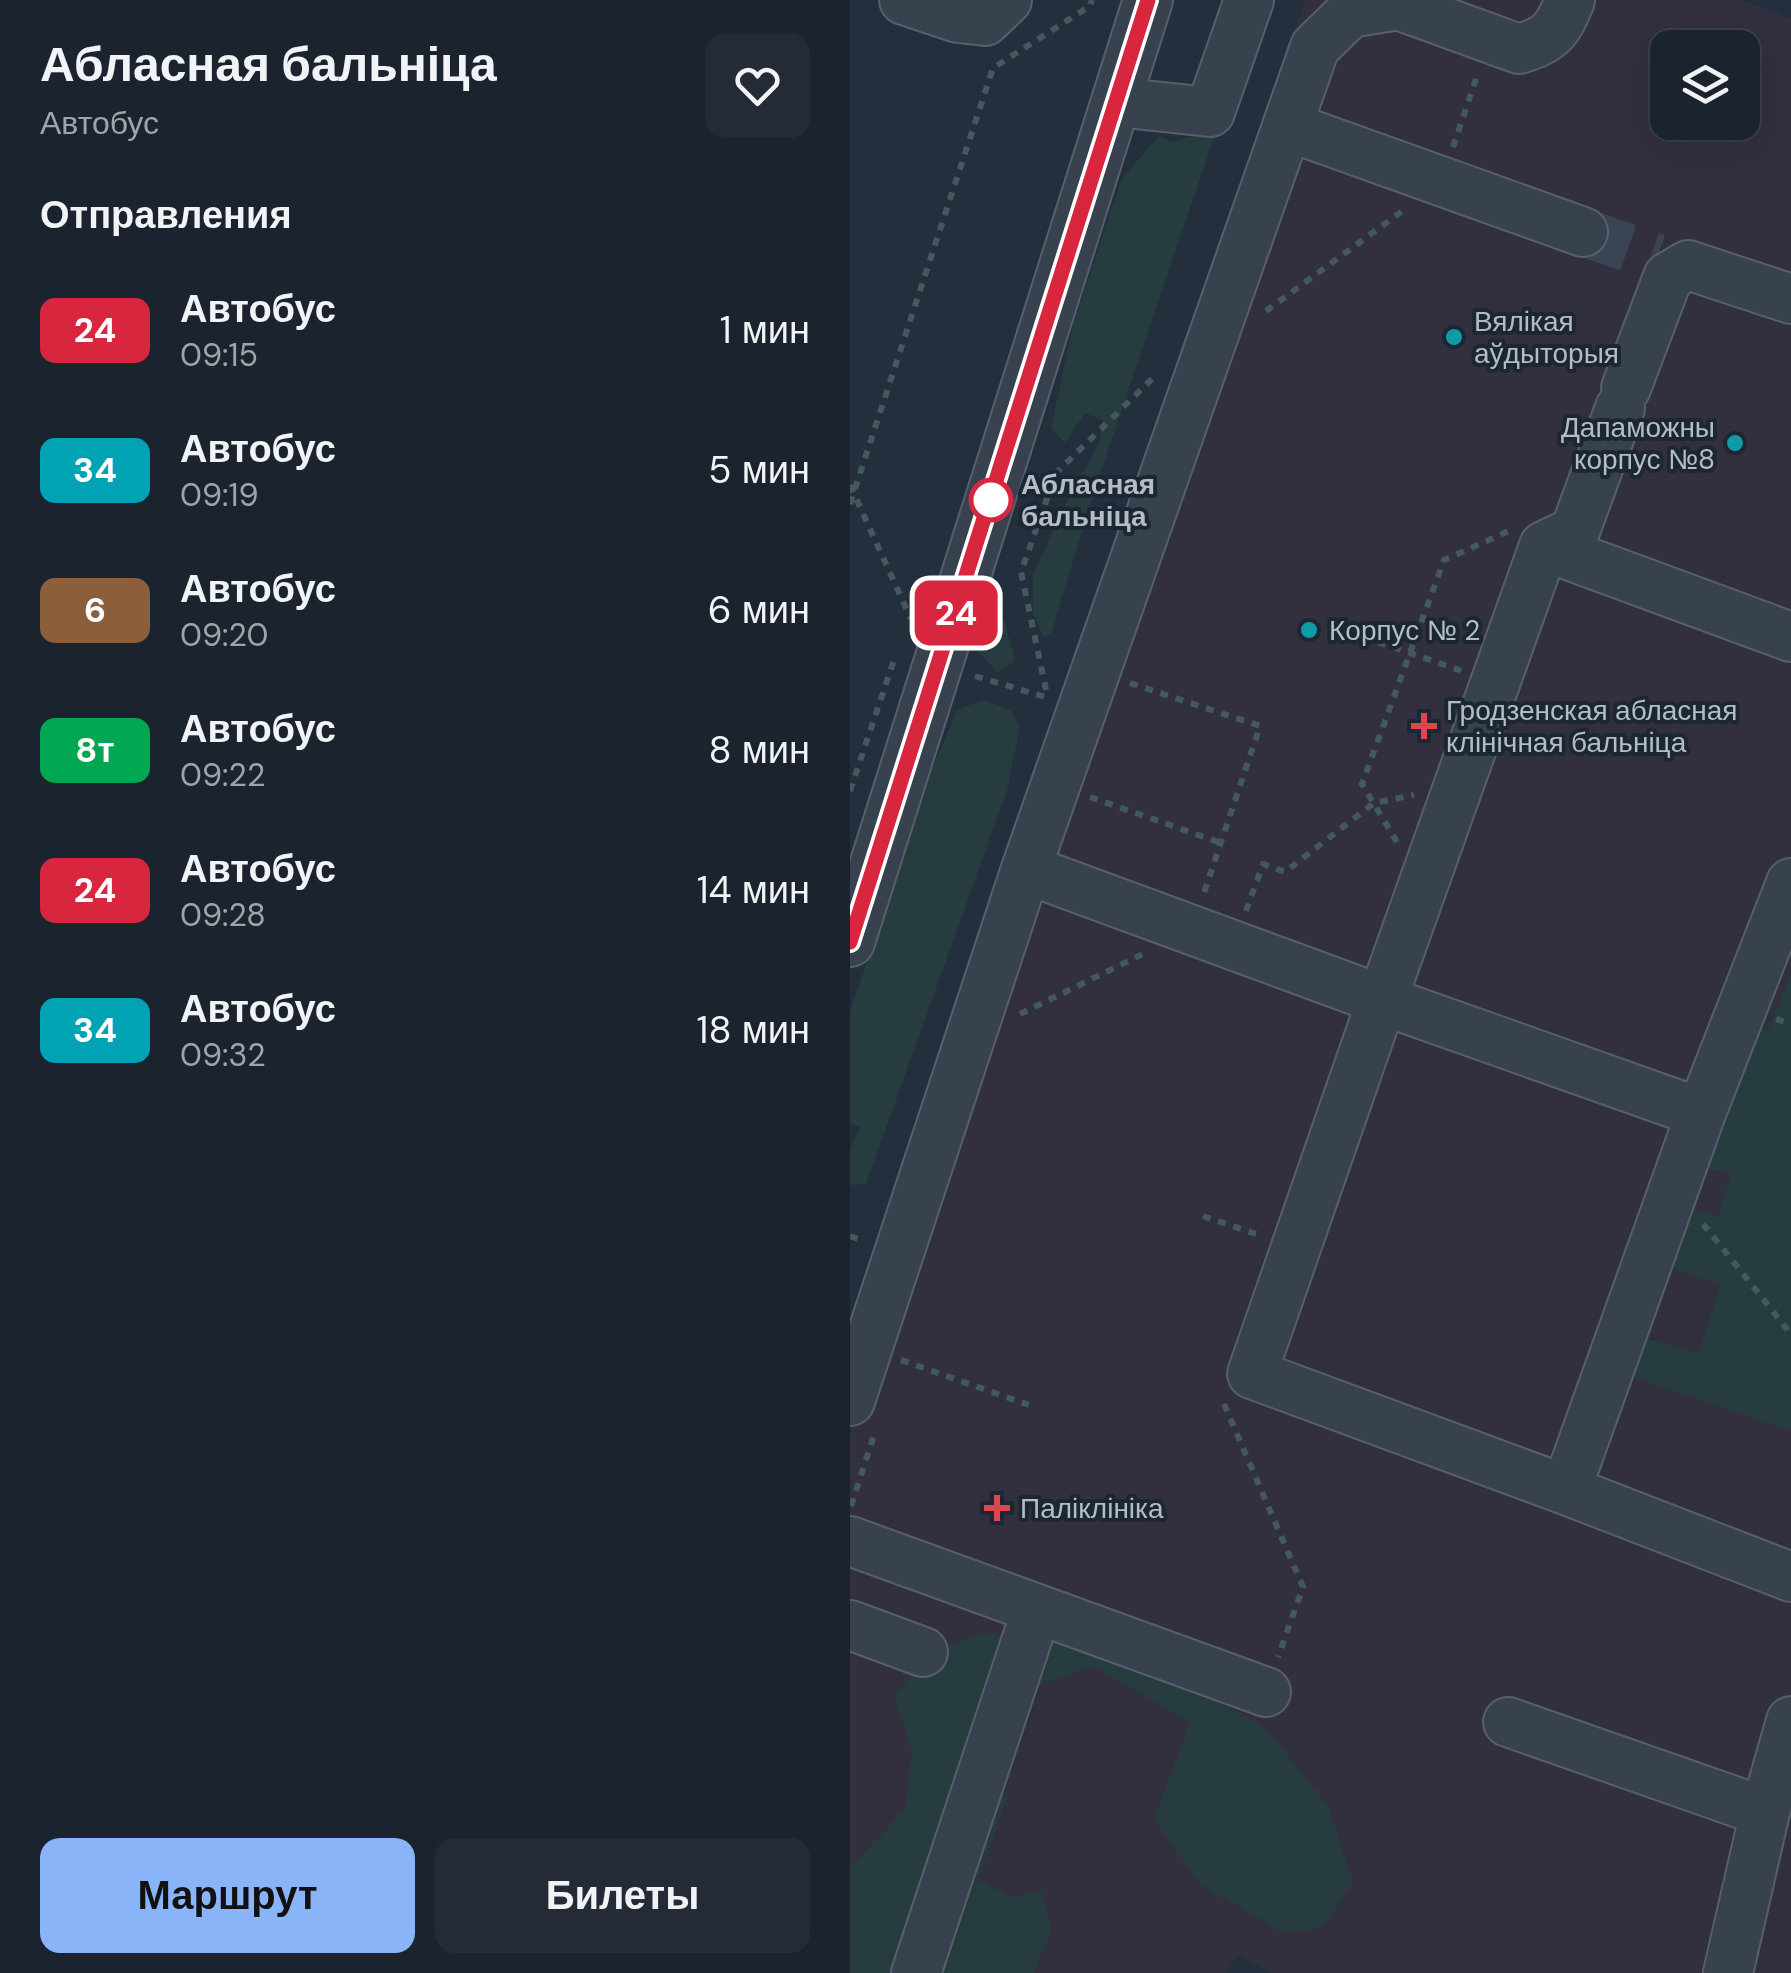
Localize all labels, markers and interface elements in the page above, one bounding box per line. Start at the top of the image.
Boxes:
map controls [1650,30,1760,140]
button: layers [1650,30,1760,140]
text: Абласная бальніца [40,33,497,96]
button: heart [705,33,810,138]
text: Автобус [40,102,159,144]
text: Отправления [40,190,292,240]
text: Автобус [180,284,336,334]
place label: Вялікая аўдыторыя [1474,303,1619,372]
text: 1 мин [720,305,810,355]
text: 24 [74,307,116,353]
marker: Вялікая аўдыторыя [1443,326,1465,348]
text: 09:15 [180,334,258,376]
place label: Дапаможны корпус №8 [1561,409,1715,478]
text: Автобус [180,424,336,474]
marker: Дапаможны корпус №8 [1724,432,1746,454]
text: 5 мин [708,445,810,495]
text: 34 [73,447,117,493]
place label: Абласная бальніца [1021,466,1155,535]
text: 09:19 [180,474,259,516]
marker: Абласная бальніца [970,479,1012,521]
text: Автобус [180,564,336,614]
line badge: 24 [911,580,1001,646]
text: 6 мин [708,585,810,635]
text: 6 [84,587,106,633]
text: 24 [935,590,977,636]
place label: Корпус № 2 [1329,612,1480,649]
text: 09:20 [180,614,268,656]
marker: Корпус № 2 [1298,619,1320,641]
place label: Гродзенская абласная клінічная бальніца [1446,692,1738,761]
text: Автобус [180,704,336,754]
marker: Гродзенская абласная клінічная бальніца [1411,713,1437,739]
text: 8 мин [708,725,810,775]
text: 8т [75,727,115,773]
text: 09:22 [180,754,265,796]
text: Автобус [180,844,336,894]
text: 14 мин [697,865,810,915]
text: 24 [74,867,116,913]
text: 09:28 [180,894,266,936]
text: Автобус [180,984,336,1034]
text: 18 мин [697,1005,810,1055]
text: 34 [73,1007,117,1053]
text: 09:32 [180,1034,266,1076]
place label: Паліклініка [1020,1490,1164,1527]
marker: Паліклініка [984,1495,1010,1521]
button: Маршрут [40,1838,415,1953]
button: Билеты [435,1838,810,1953]

